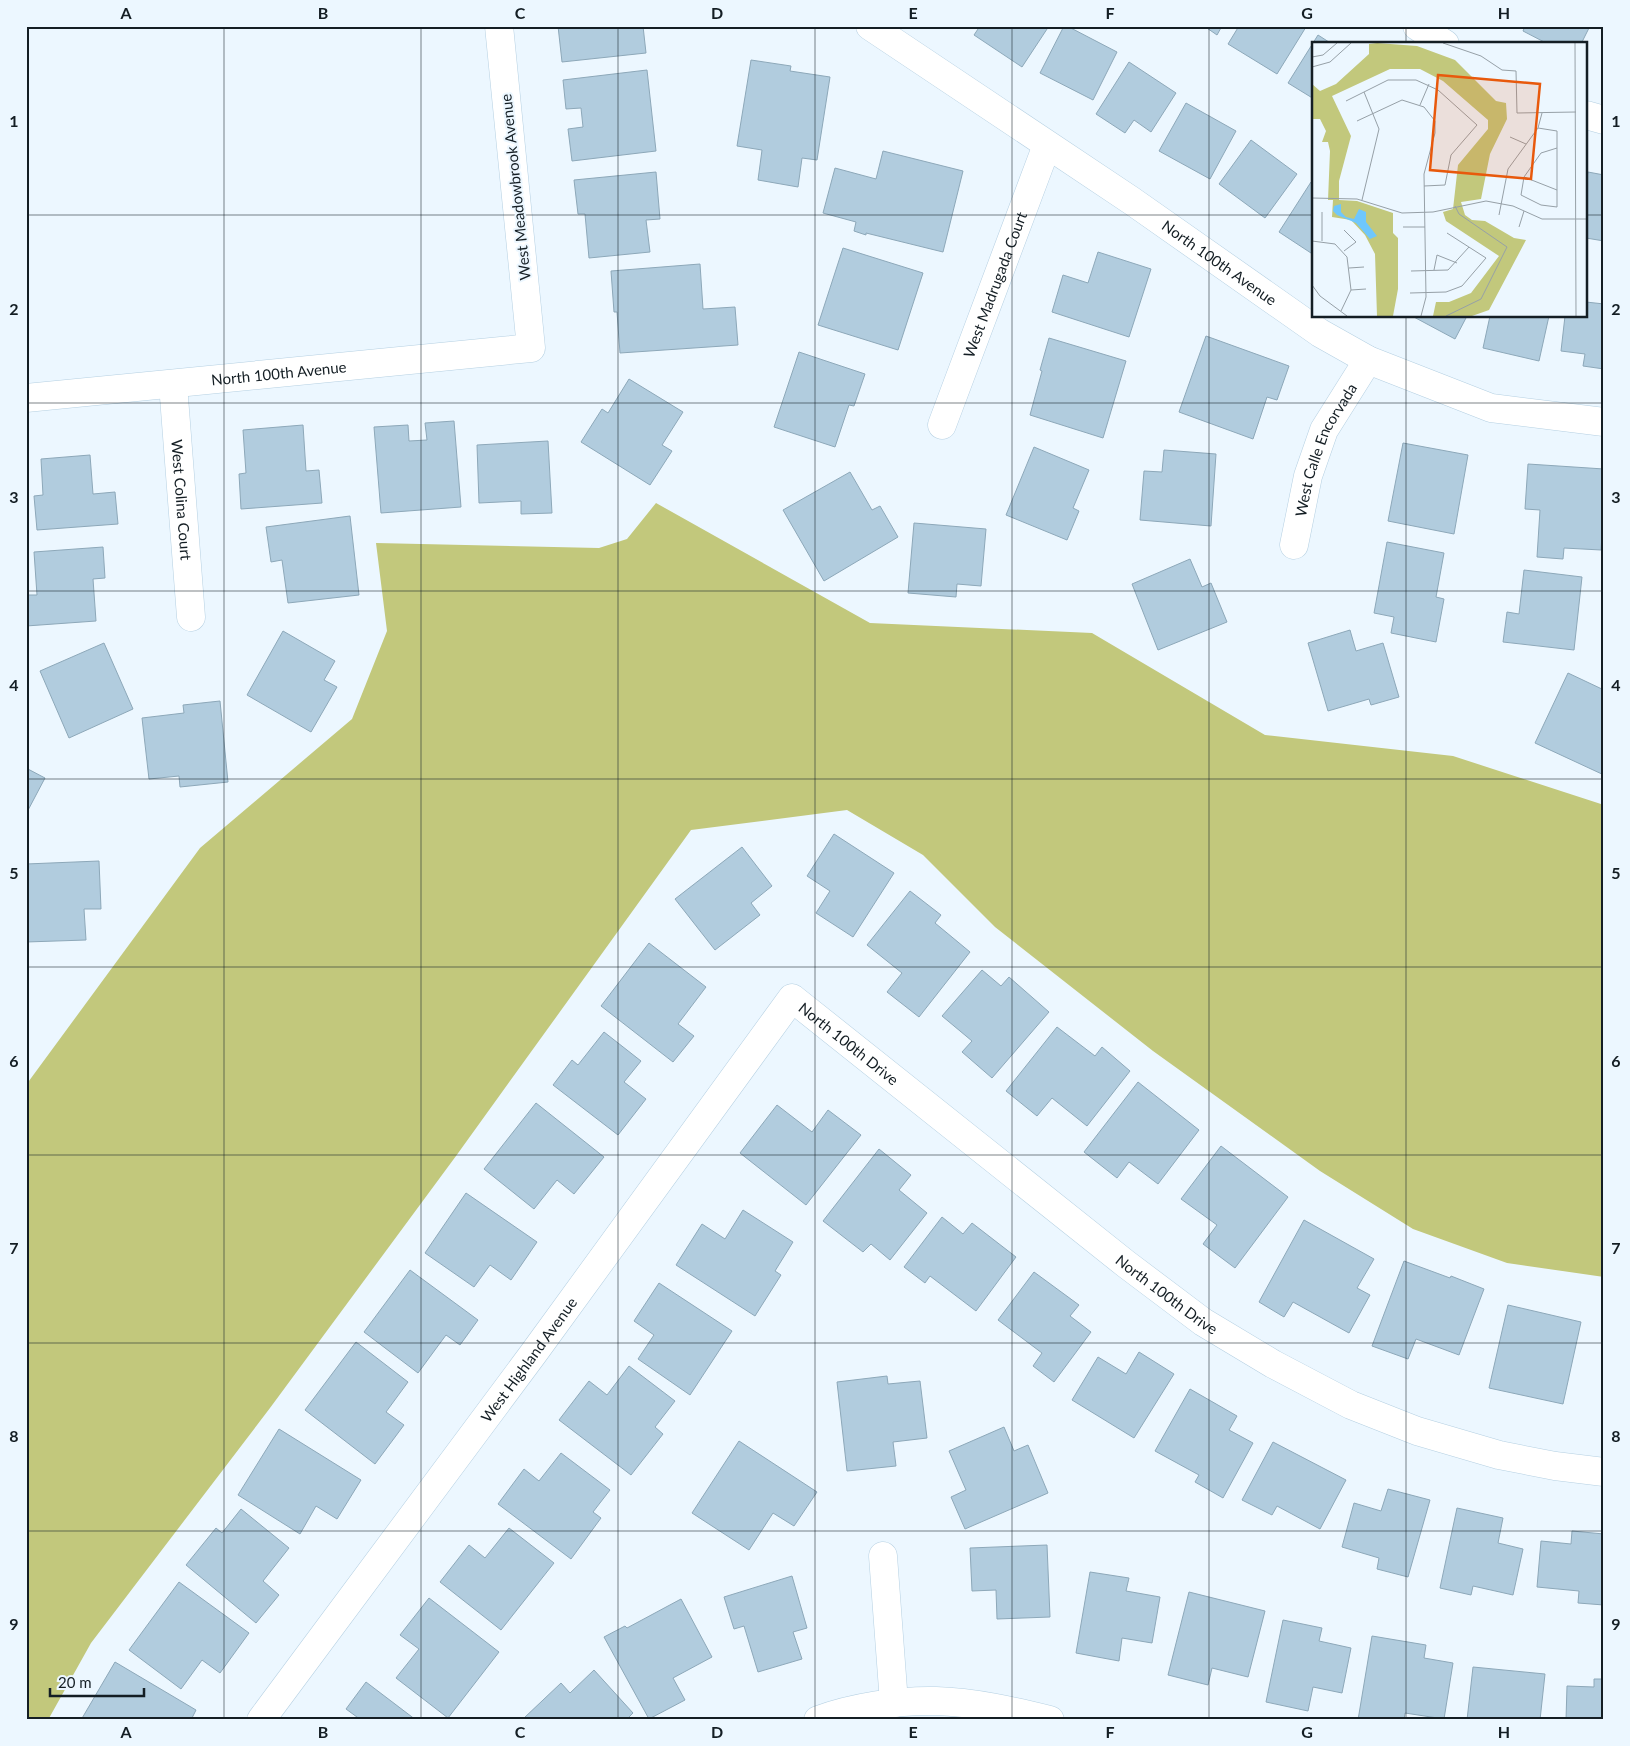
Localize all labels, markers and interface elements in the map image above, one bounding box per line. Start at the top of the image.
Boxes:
text: A [119,3,132,22]
text: B [318,3,328,22]
text: C [515,3,526,22]
text: D [711,3,723,22]
text: E [908,3,918,22]
text: F [1105,3,1115,22]
text: G [1301,3,1313,22]
text: H [1498,3,1510,22]
inset map [1312,42,1588,318]
street label: West Meadowbrook Avenue [496,93,534,281]
text: 1 [9,111,19,130]
text: 1 [1611,111,1621,130]
street label: West Madrugada Court [959,209,1030,360]
street label: North 100th Avenue [1159,216,1280,309]
text: 2 [9,299,19,318]
text: 2 [1611,299,1621,318]
street label: North 100th Avenue [210,357,347,389]
street label: West Calle Encorvada [1291,380,1360,518]
street label: West Colina Court [168,439,196,561]
text: 3 [9,487,19,506]
text: 3 [1611,487,1621,506]
text: 4 [9,675,19,694]
text: 4 [1611,675,1621,694]
text: 5 [9,863,19,882]
text: 5 [1611,863,1621,882]
street label: North 100th Drive [795,998,902,1089]
text: 6 [9,1051,19,1070]
text: 6 [1611,1051,1621,1070]
text: 7 [9,1238,19,1257]
text: 7 [1611,1238,1621,1257]
street label: North 100th Drive [1112,1250,1221,1338]
street label: West Highland Avenue [477,1294,580,1425]
text: 8 [9,1426,19,1445]
text: 8 [1611,1426,1621,1445]
text: 9 [9,1614,19,1633]
text: 9 [1611,1614,1621,1633]
scale bar [50,1666,144,1698]
text: 20 m [58,1673,92,1691]
text: A [119,1722,132,1741]
text: B [318,1722,328,1741]
text: C [515,1722,526,1741]
text: D [711,1722,723,1741]
text: E [908,1722,918,1741]
text: F [1105,1722,1115,1741]
text: G [1301,1722,1313,1741]
text: H [1498,1722,1510,1741]

